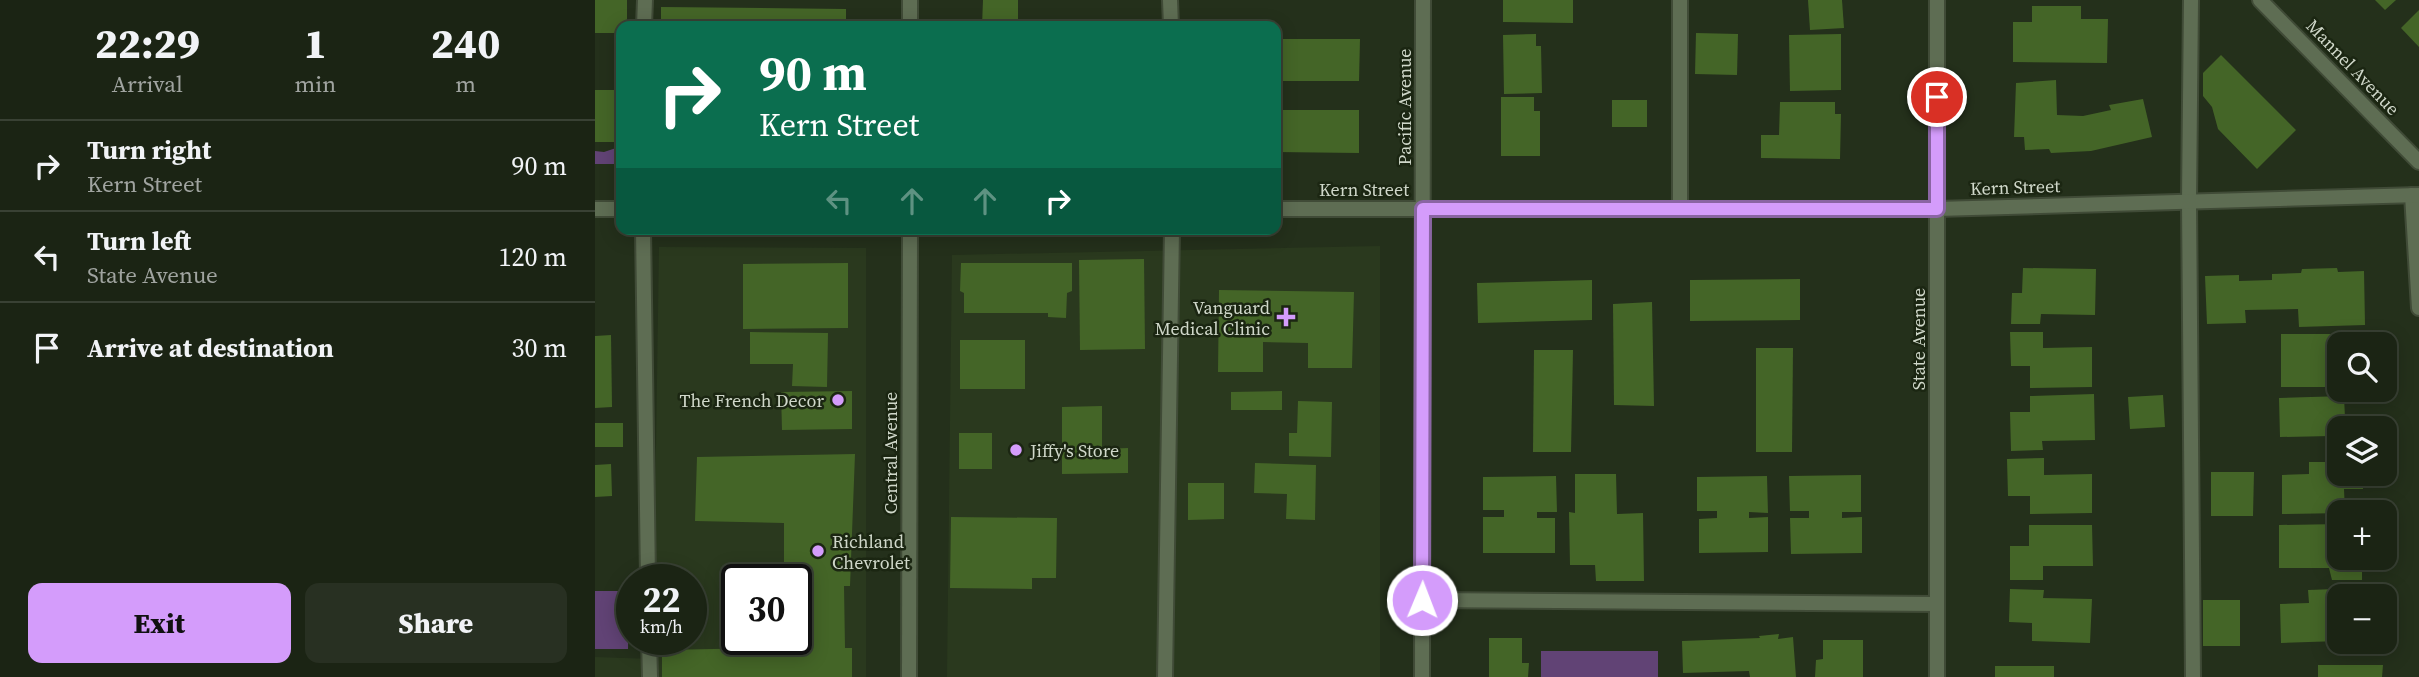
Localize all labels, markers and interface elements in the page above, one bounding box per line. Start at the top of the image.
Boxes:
text: 22:29 [95,14,200,72]
text: 1 [304,14,327,72]
text: 240 [431,14,500,72]
street label: Mannel Avenue [2301,14,2405,120]
text: 90 m [759,39,867,106]
icon: right [644,49,735,140]
street label: Pacific Avenue [1392,49,1417,165]
pin [1907,67,1967,127]
text: Arrival [112,68,183,100]
text: min [295,68,336,100]
text: m [455,68,476,100]
icon: arrive [1918,78,1956,116]
text: Kern Street [759,103,919,147]
text: Turn right [87,132,211,168]
icon: right [28,147,66,185]
text: 90 m [512,148,567,184]
text: Kern Street [87,168,202,200]
street label: Kern Street [1970,173,2061,201]
street label: Kern Street [1319,177,1409,202]
icon: left [820,182,858,220]
icon: ahead [893,182,931,220]
icon: ahead [966,182,1004,220]
icon: right [1039,182,1077,220]
text: Turn left [87,223,191,259]
icon: left [28,238,66,276]
text: 120 m [499,239,567,275]
text: State Avenue [87,259,218,291]
street label: State Avenue [1906,288,1931,390]
place label: Vanguard Medical Clinic [1155,295,1270,341]
marker: Vanguard Medical Clinic [1276,307,1296,327]
icon: arrive [28,329,66,367]
text: Arrive at destination [87,330,334,366]
text: 30 m [512,330,567,366]
map controls [2327,332,2397,654]
button: search [2327,332,2397,402]
place label: The French Decor [680,388,824,413]
marker: The French Decor [830,392,846,408]
street label: Central Avenue [878,392,903,514]
button: layers [2327,416,2397,486]
place label: Jiffy's Store [1029,438,1119,463]
marker: Jiffy's Store [1008,442,1024,458]
button: + [2327,500,2397,570]
place label: Richland Chevrolet [832,529,910,575]
marker: Richland Chevrolet [810,543,826,559]
position arrow [1385,563,1459,637]
speed limit sign: 30 [721,564,812,655]
text: 22 [643,576,680,624]
button: Exit [28,583,291,663]
button: Share [305,583,567,663]
button: − [2327,584,2397,654]
text: km/h [640,614,683,639]

